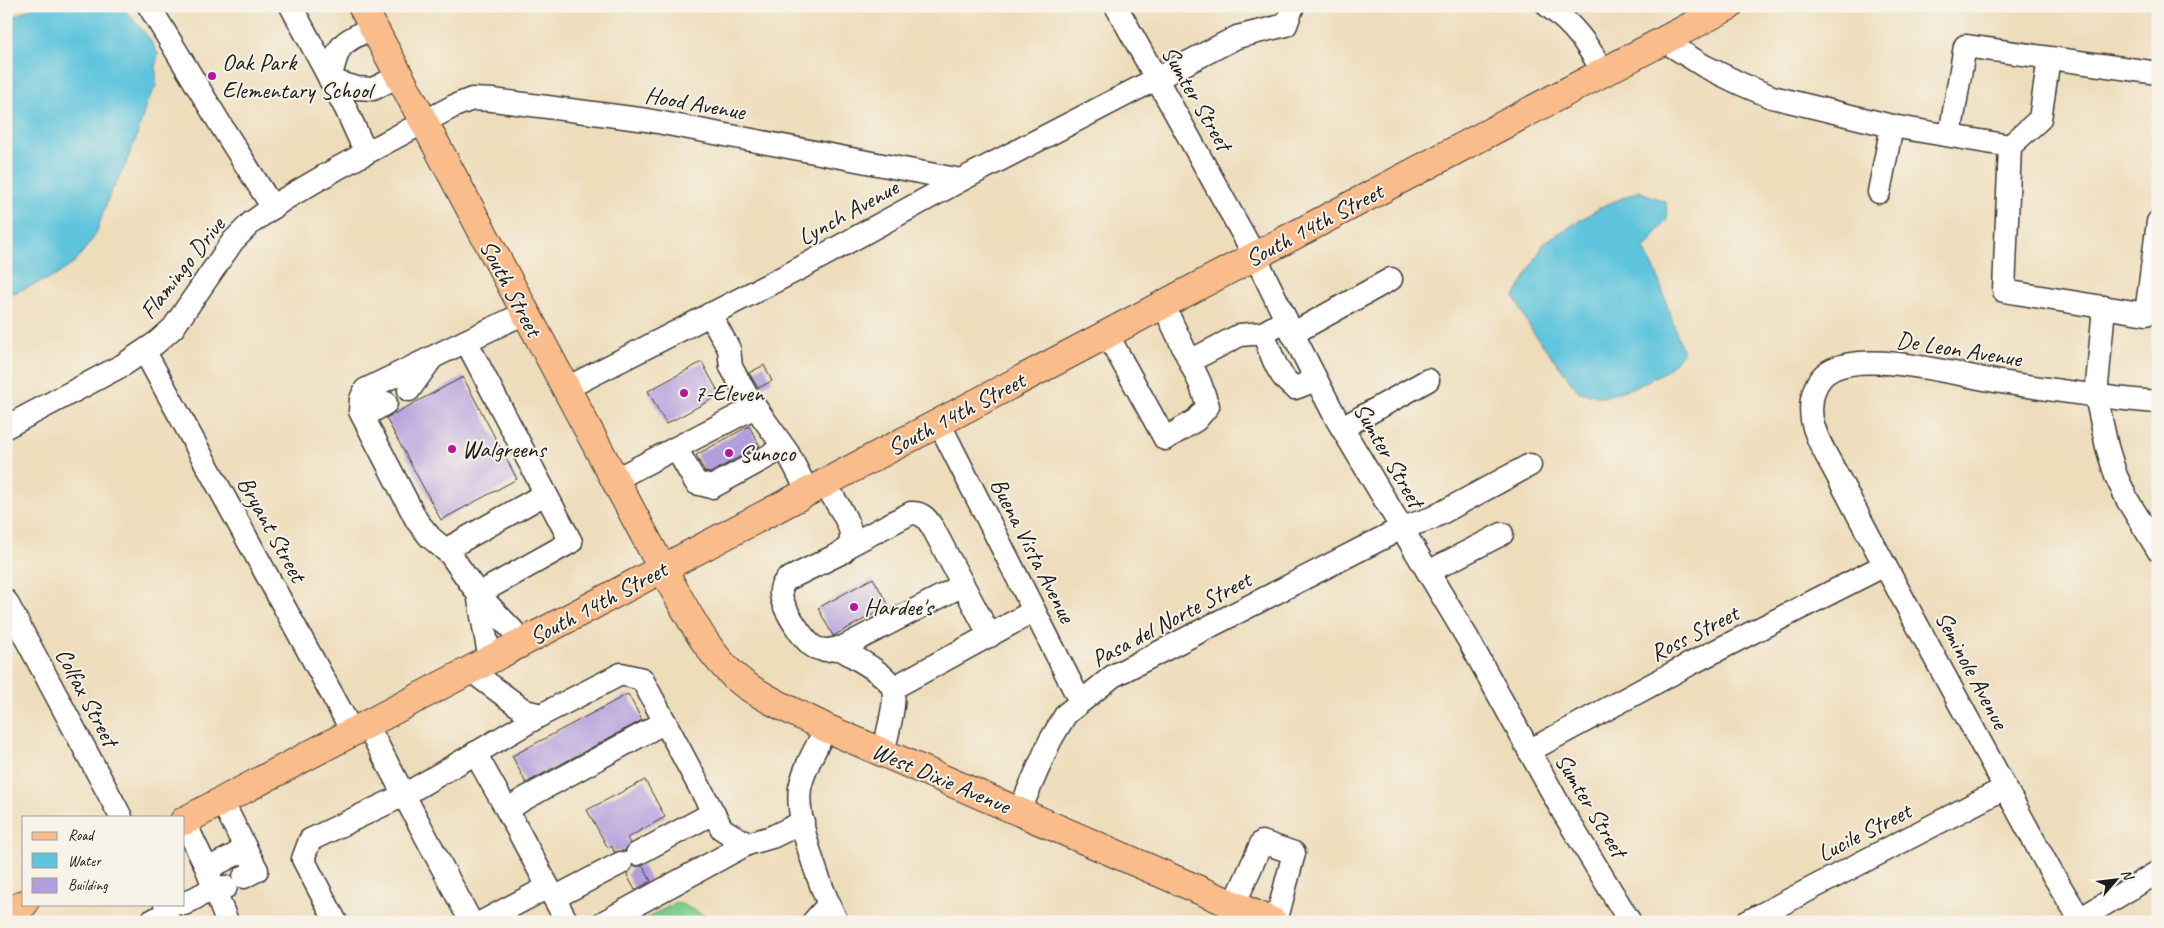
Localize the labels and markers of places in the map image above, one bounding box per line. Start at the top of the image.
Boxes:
place label: Oak Park Elementary School [222,47,376,105]
marker: Oak Park Elementary School [206,70,218,82]
place label: 7-Eleven [694,378,765,408]
marker: 7-Eleven [678,387,690,399]
place label: Walgreens [462,434,547,464]
place label: Sunoco [739,438,797,468]
marker: Walgreens [446,443,458,455]
marker: Sunoco [723,447,735,459]
place label: Hardee's [864,592,935,622]
marker: Hardee's [848,601,860,613]

